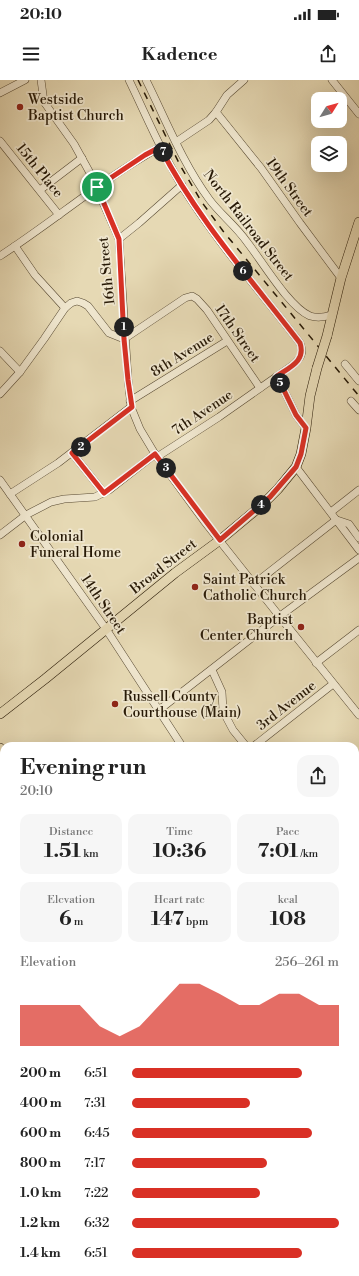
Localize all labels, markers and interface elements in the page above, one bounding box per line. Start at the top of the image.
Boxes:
text: 20:10 [20,5,62,24]
icon: menu [20,43,42,65]
text: Kadence [142,43,217,66]
icon: share [317,43,339,65]
place label: Westside Baptist Church [27,91,124,125]
north arrow [311,92,347,128]
map controls [311,92,347,172]
marker: Westside Baptist Church [15,102,25,112]
button: layers [311,136,347,172]
street label: 15th Place [12,140,67,202]
pin: 7 [153,142,173,162]
text: 7 [160,145,166,159]
street label: 19th Street [262,155,317,221]
street label: North Railroad Street [199,166,297,285]
pin [80,170,114,204]
icon: arrive [86,176,108,198]
street label: 16th Street [94,236,120,306]
pin: 6 [233,261,253,281]
text: 6 [240,264,246,278]
street label: 17th Street [211,301,264,366]
pin: 1 [114,317,134,337]
text: 1 [121,320,127,334]
street label: 8th Avenue [148,328,217,381]
pin: 5 [270,373,290,393]
text: 5 [277,376,283,390]
street label: 7th Avenue [169,386,236,440]
pin: 2 [71,437,91,457]
text: 2 [78,440,84,454]
pin: 3 [156,458,176,478]
text: 3 [163,461,169,475]
pin: 4 [251,495,271,515]
text: 4 [257,498,265,512]
place label: Colonial Funeral Home [30,528,121,562]
street label: Broad Street [126,535,201,599]
marker: Colonial Funeral Home [17,539,27,549]
street label: 14th Street [77,571,130,638]
place label: Saint Patrick Catholic Church [203,571,308,605]
marker: Saint Patrick Catholic Church [190,582,200,592]
place label: Baptist Center Church [200,611,294,645]
marker: Baptist Center Church [296,622,306,632]
street label: 3rd Avenue [253,677,320,735]
place label: Russell County Courthouse (Main) [123,688,241,722]
marker: Russell County Courthouse (Main) [110,699,120,709]
text: Evening run [20,754,146,781]
button: share [297,755,339,797]
text: 20:10 [20,783,53,799]
text: Distance [49,825,93,839]
text: Time [166,825,193,839]
text: Pace [276,825,300,839]
text: 1.51 [44,839,81,864]
text: 10:36 [153,839,206,864]
text: 7:01 [258,839,298,864]
text: km [81,847,99,861]
text: /km [298,847,318,861]
text: Elevation [47,893,95,907]
text: Heart rate [154,893,205,907]
text: kcal [278,893,298,907]
text: 6 [59,907,72,932]
text: 147 [151,907,184,932]
text: 108 [270,907,306,932]
text: m [72,915,83,929]
text: bpm [184,915,208,929]
text: Elevation [20,954,76,970]
text: 256–261 m [275,954,339,970]
text: 200 m [20,1065,61,1081]
text: 6:51 [84,1065,108,1081]
text: 400 m [20,1095,62,1111]
text: 7:31 [84,1095,106,1111]
text: 600 m [20,1125,61,1141]
text: 6:45 [84,1125,110,1141]
text: 800 m [20,1155,61,1171]
text: 7:17 [84,1155,105,1171]
text: 1.0 km [20,1185,61,1201]
text: 7:22 [84,1185,108,1201]
text: 1.2 km [20,1215,60,1231]
text: 6:32 [84,1215,109,1231]
text: 1.4 km [20,1245,61,1261]
text: 6:51 [84,1245,108,1261]

